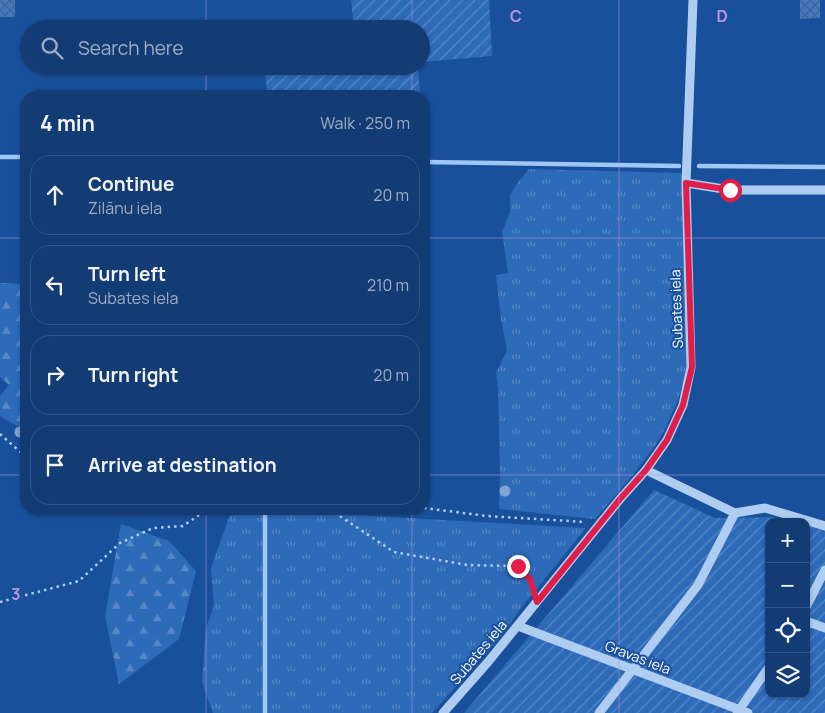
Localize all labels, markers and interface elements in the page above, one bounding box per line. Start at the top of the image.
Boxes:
text: C [510,5,522,27]
text: D [716,5,728,27]
search box [20,20,430,75]
icon: search [38,34,66,62]
text: Search here [78,35,184,61]
text: 4 min [40,109,95,137]
text: Walk · 250 m [320,112,410,134]
text: Continue [88,171,174,197]
route start [719,179,742,202]
icon: ahead [41,181,69,209]
text: 20 m [373,184,409,206]
text: Zilānu iela [88,197,162,219]
text: Turn left [88,261,166,287]
street label: Subates iela [665,269,687,349]
icon: left [41,271,69,299]
text: 210 m [367,274,409,296]
text: Subates iela [88,287,178,309]
icon: right [41,361,69,389]
text: Turn right [88,362,178,388]
text: 20 m [373,364,409,386]
icon: arrive [41,451,69,479]
text: Arrive at destination [88,452,277,478]
map controls [765,518,810,698]
button: + [765,518,810,563]
route end [507,555,530,578]
button: − [765,563,810,608]
text: 3 [11,583,21,605]
button: locate [765,608,810,653]
street label: Subates iela [445,616,511,688]
street label: Gravas iela [602,636,674,678]
button: layers [765,653,810,698]

